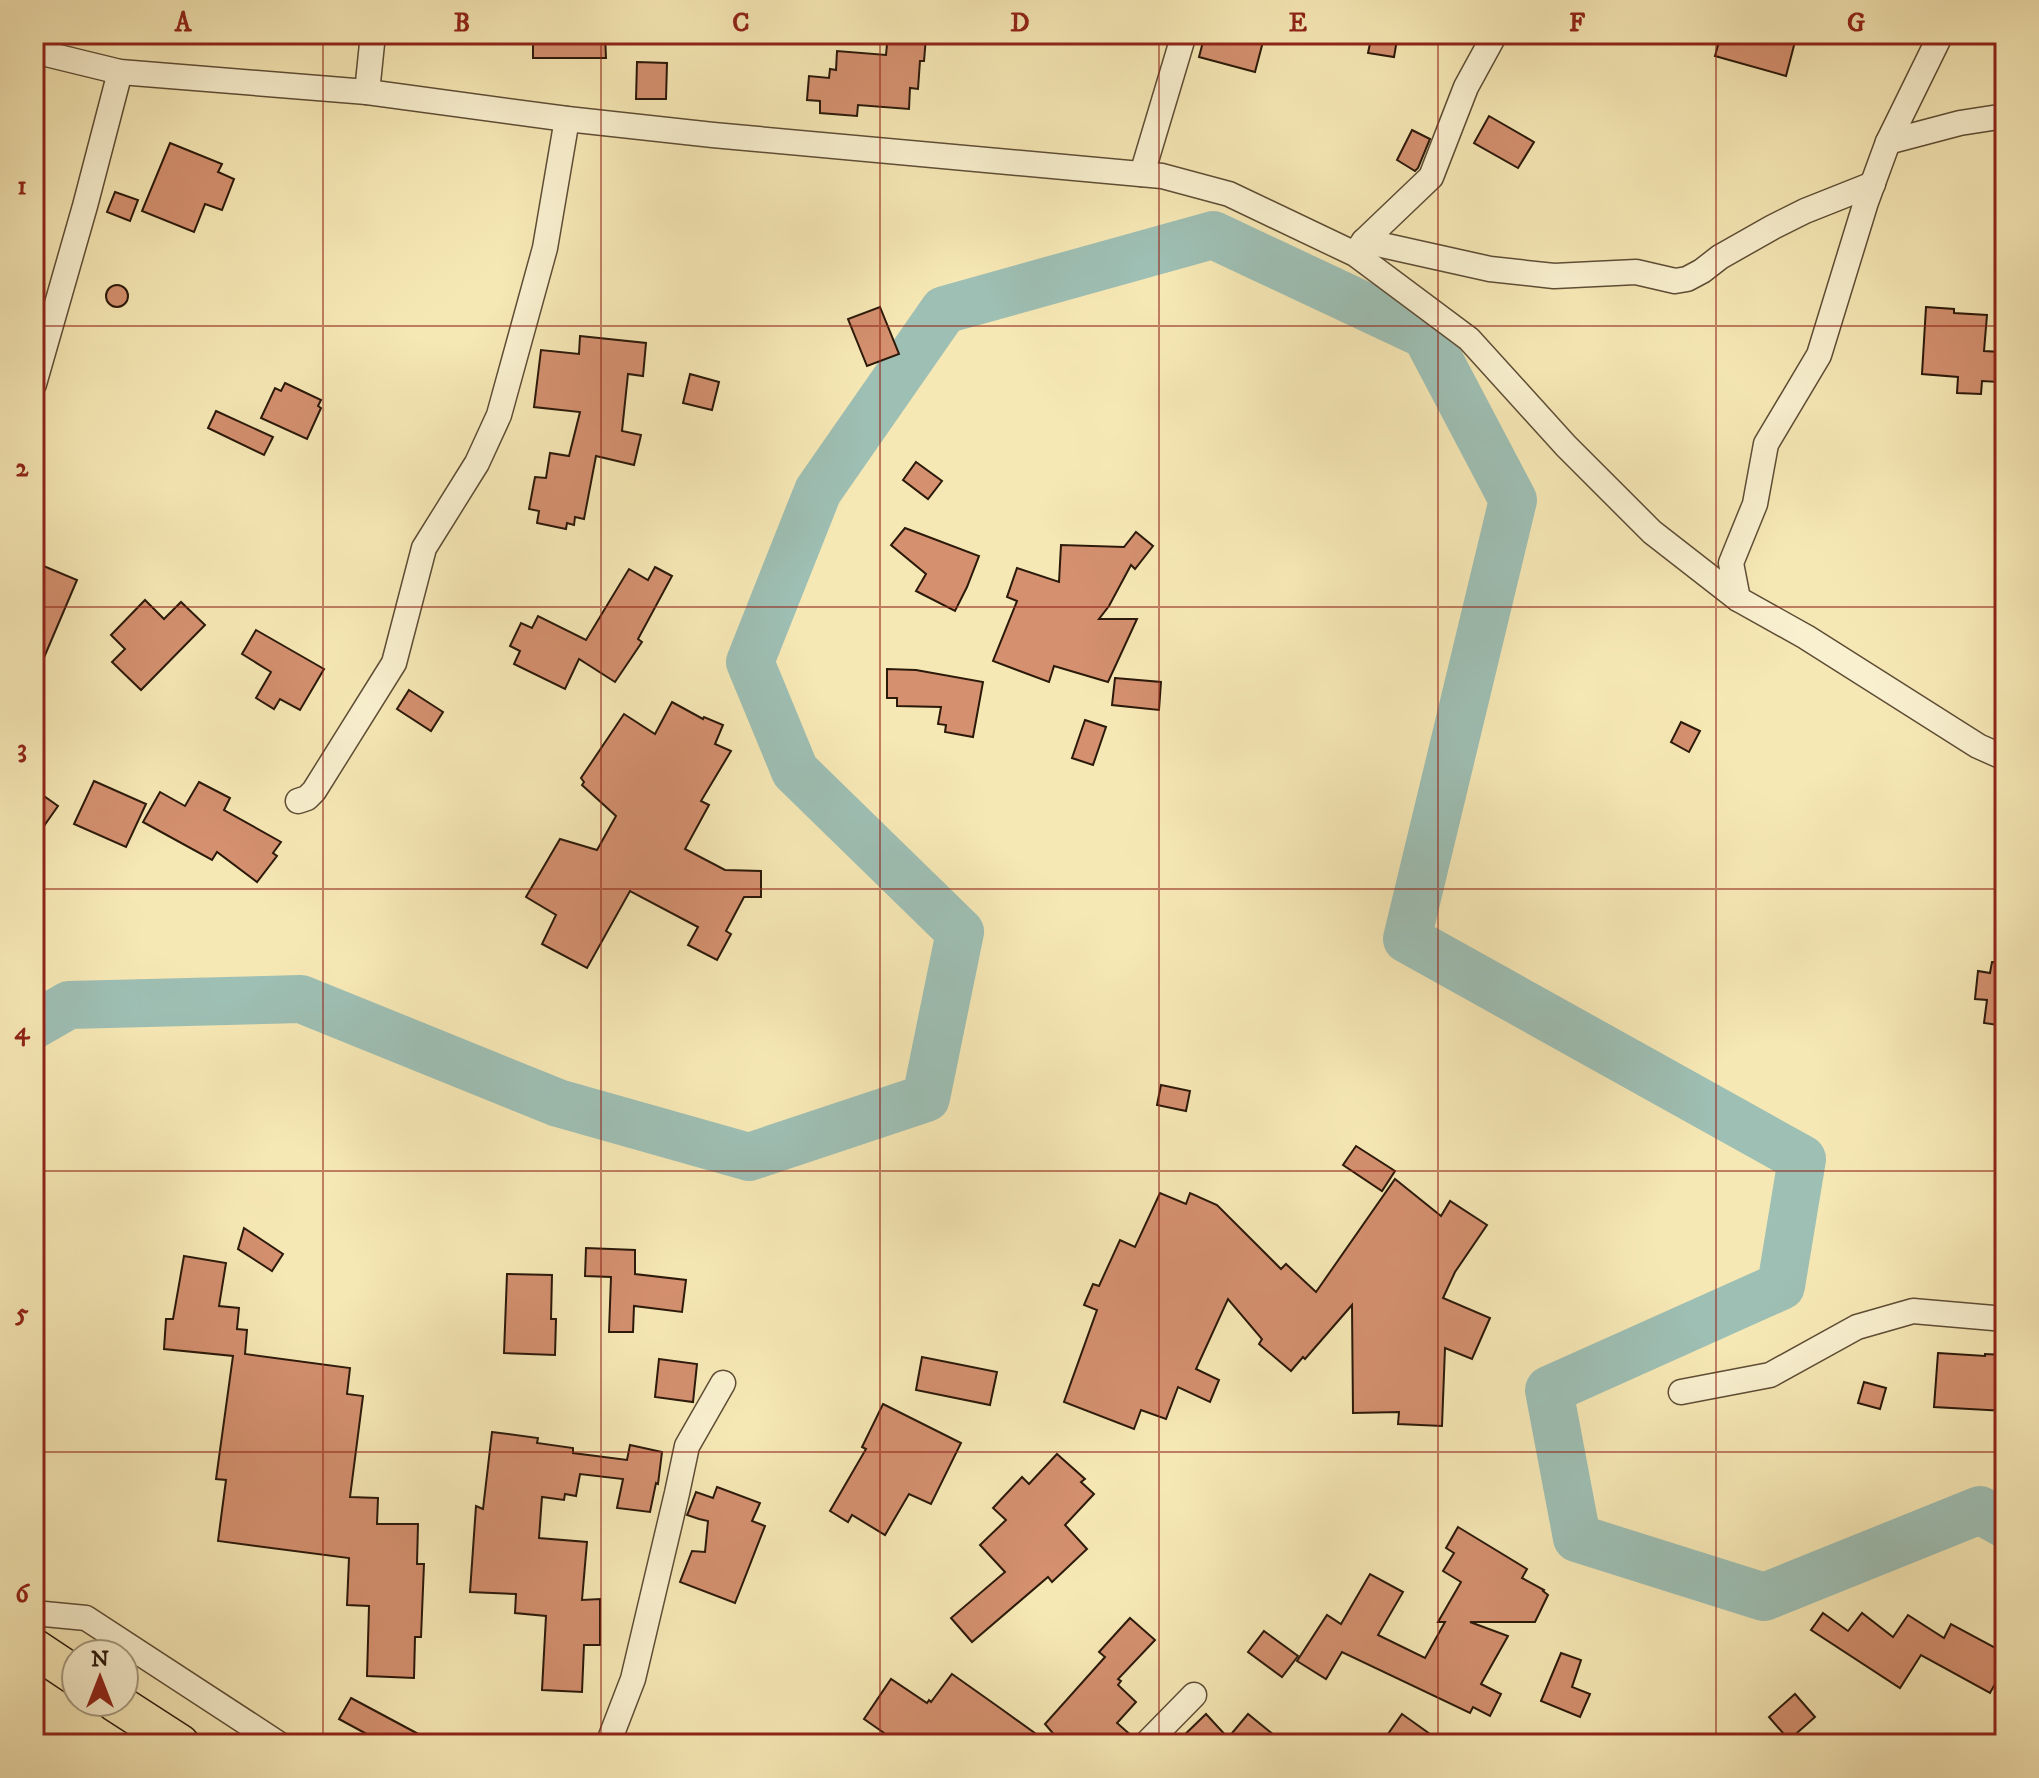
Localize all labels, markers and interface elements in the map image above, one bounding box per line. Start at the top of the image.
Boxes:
text: A [174,7,193,40]
text: B [454,7,470,40]
text: C [732,7,750,40]
text: D [1010,7,1030,40]
text: E [1289,7,1307,40]
text: F [1569,7,1586,40]
text: G [1847,7,1865,40]
text: 1 [17,170,27,203]
text: 2 [16,452,30,485]
text: 3 [17,733,27,766]
text: 4 [15,1015,31,1048]
text: 5 [15,1297,29,1330]
text: 6 [15,1578,30,1611]
north arrow [60,1638,140,1718]
text: N [91,1646,109,1673]

